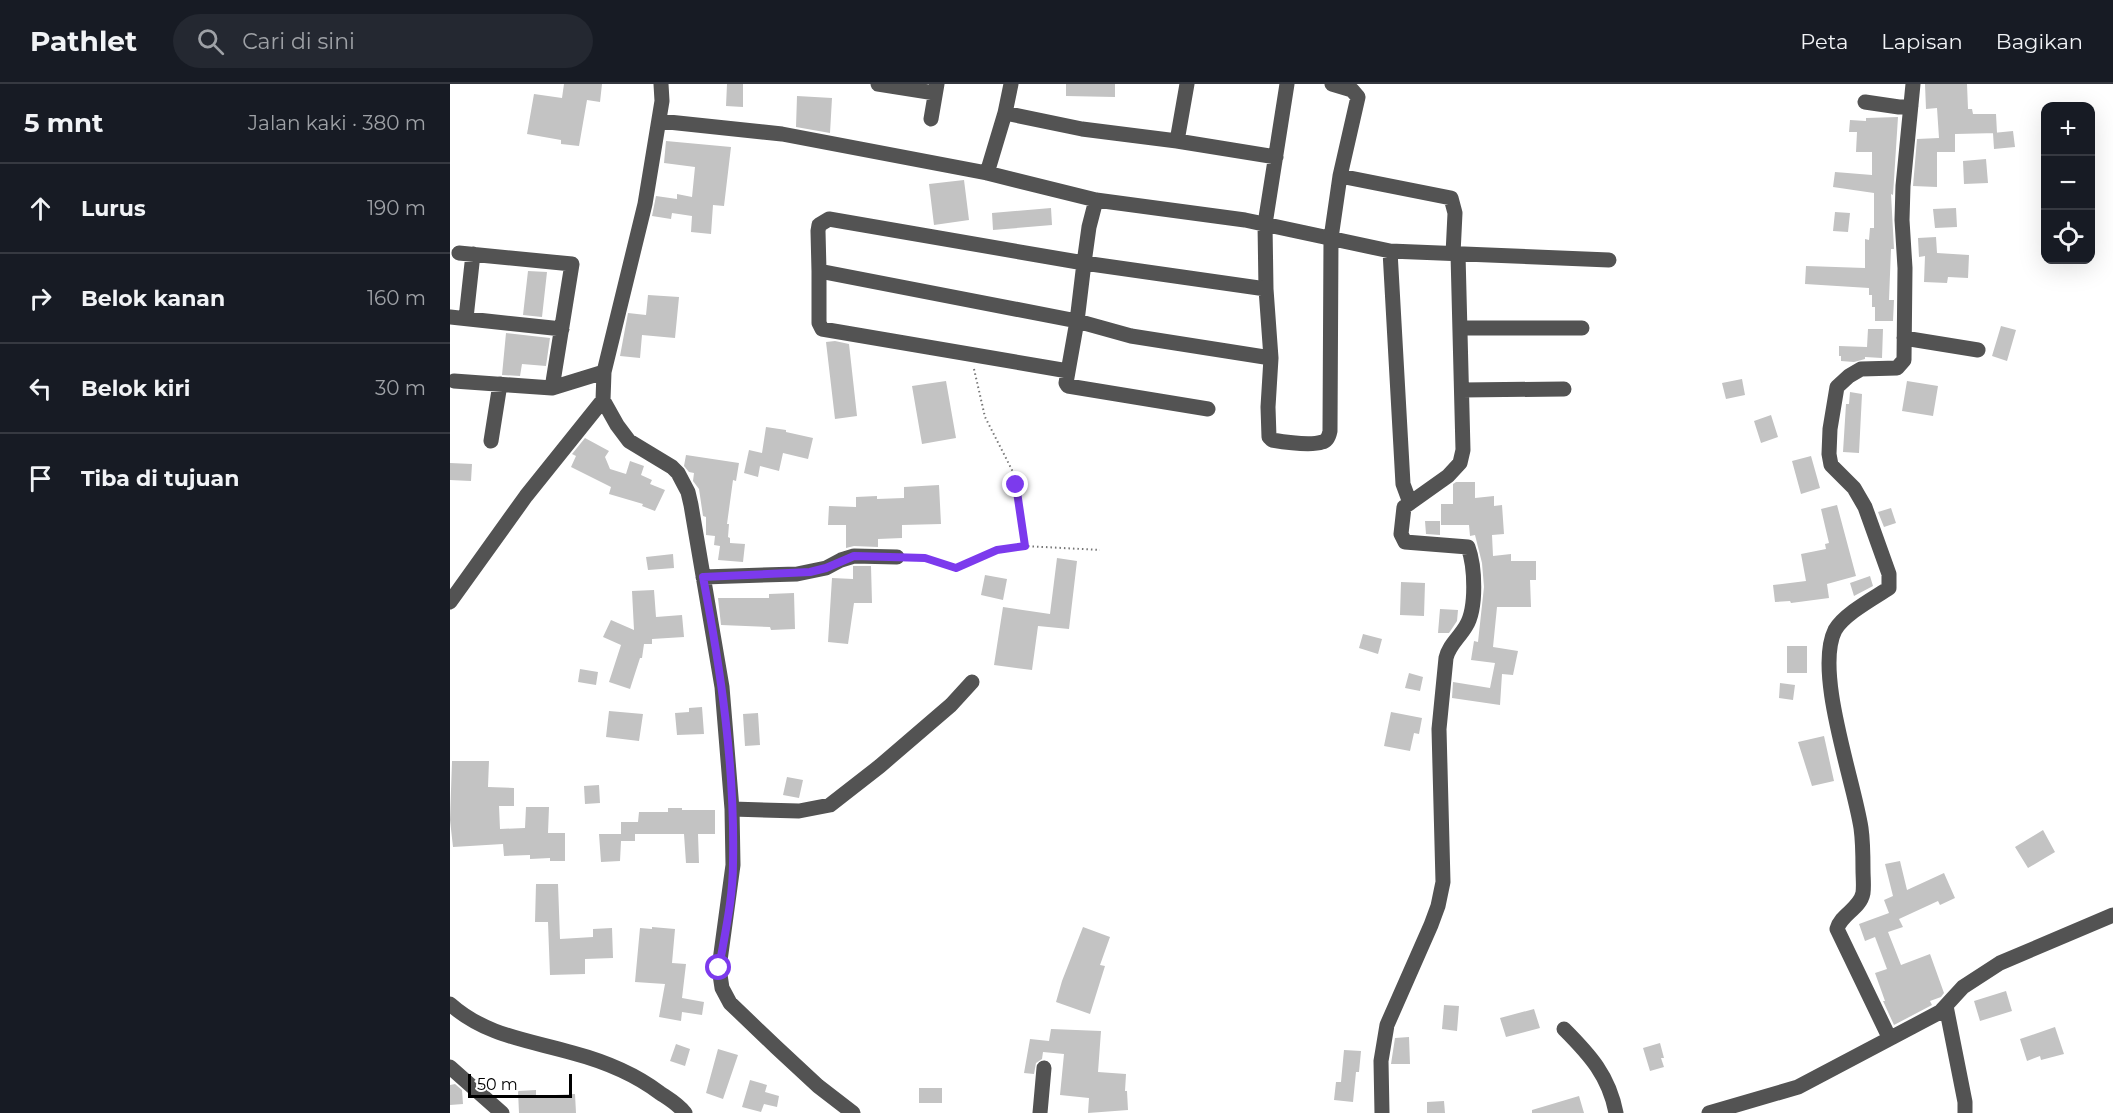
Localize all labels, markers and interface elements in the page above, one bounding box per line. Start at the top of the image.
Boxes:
search box [173,14,593,68]
text: Pathlet [30,24,137,58]
icon: search [194,25,227,58]
text: Cari di sini [242,28,355,55]
text: Peta [1800,29,1848,54]
text: Lapisan [1881,29,1963,54]
text: Bagikan [1996,29,2083,54]
map controls [2041,102,2095,264]
button: + [2041,102,2095,156]
text: 5 mnt [24,107,103,139]
text: Jalan kaki · 380 m [248,111,426,135]
button: − [2041,156,2095,210]
icon: ahead [24,192,57,225]
text: Lurus [81,195,146,222]
text: 190 m [367,196,426,220]
button: locate [2041,210,2095,264]
icon: right [24,282,57,315]
text: Belok kanan [81,285,225,312]
text: 160 m [367,286,426,310]
icon: left [24,372,57,405]
text: Belok kiri [81,375,190,402]
text: 30 m [375,376,426,400]
icon: arrive [24,462,57,495]
text: Tiba di tujuan [81,465,239,492]
route end [1002,471,1028,497]
route start [705,954,731,980]
scale bar [468,1071,572,1098]
text: 50 m [477,1075,518,1094]

